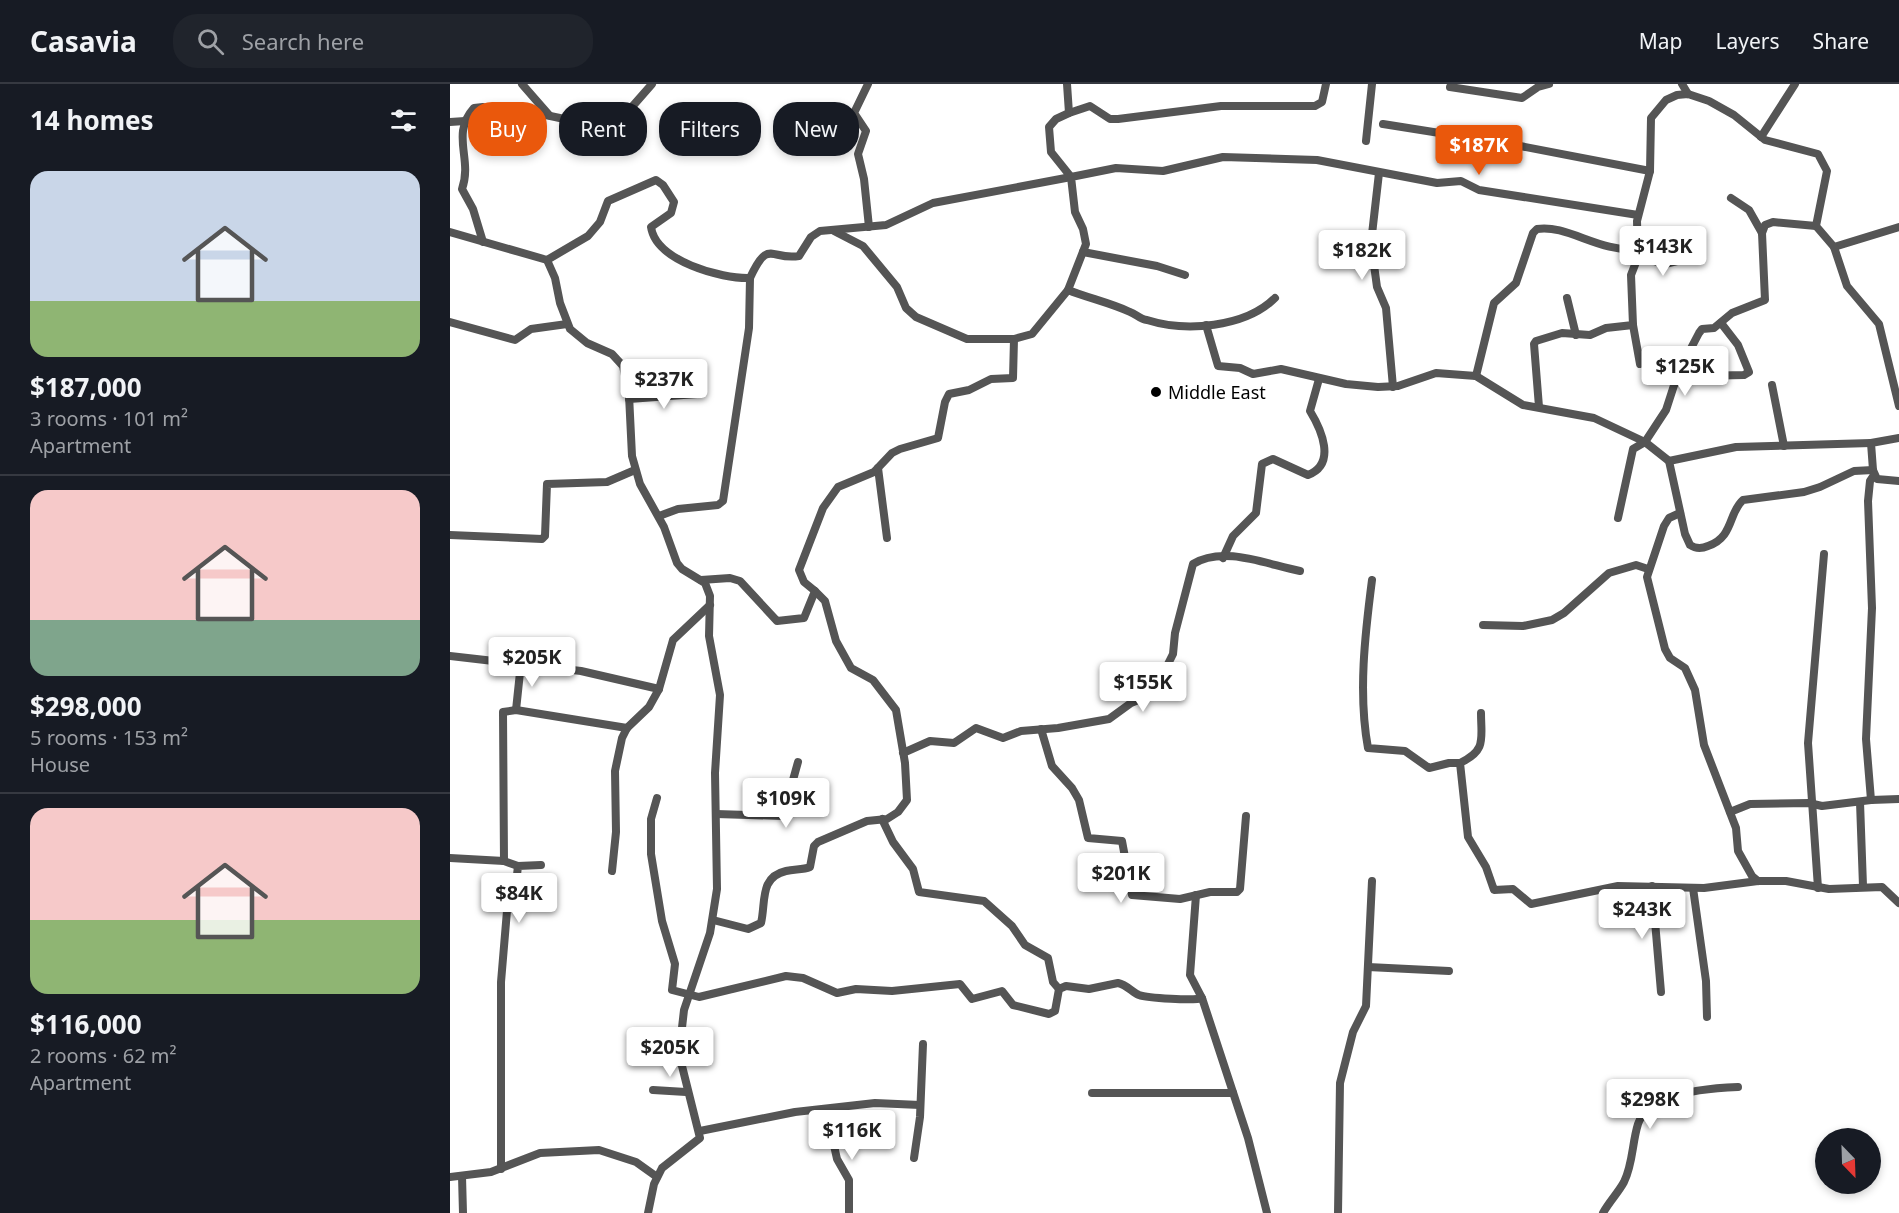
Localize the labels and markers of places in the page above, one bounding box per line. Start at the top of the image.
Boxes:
pin: $187K [1437,125,1521,176]
pin: $143K [1621,226,1705,277]
pin: $182K [1320,230,1404,281]
pin: $125K [1643,346,1727,397]
pin: $237K [622,359,706,410]
place label: Middle East [1168,380,1266,404]
marker: Middle East [1149,385,1163,399]
pin: $205K [490,637,574,688]
pin: $155K [1101,662,1185,713]
pin: $109K [744,778,828,829]
pin: $201K [1079,853,1163,904]
pin: $84K [483,873,555,924]
pin: $243K [1600,889,1684,940]
pin: $205K [628,1027,712,1078]
pin: $298K [1608,1079,1692,1130]
pin: $116K [810,1110,894,1161]

